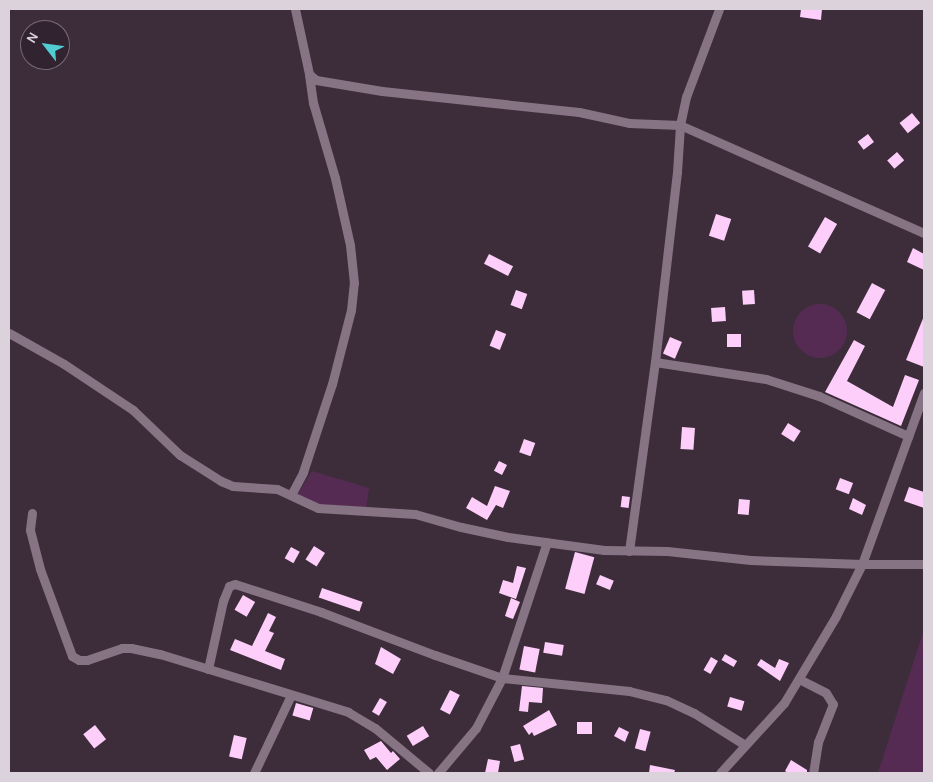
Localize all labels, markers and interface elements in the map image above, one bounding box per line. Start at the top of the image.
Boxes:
north arrow [20,20,70,70]
text: N [23,29,42,46]

